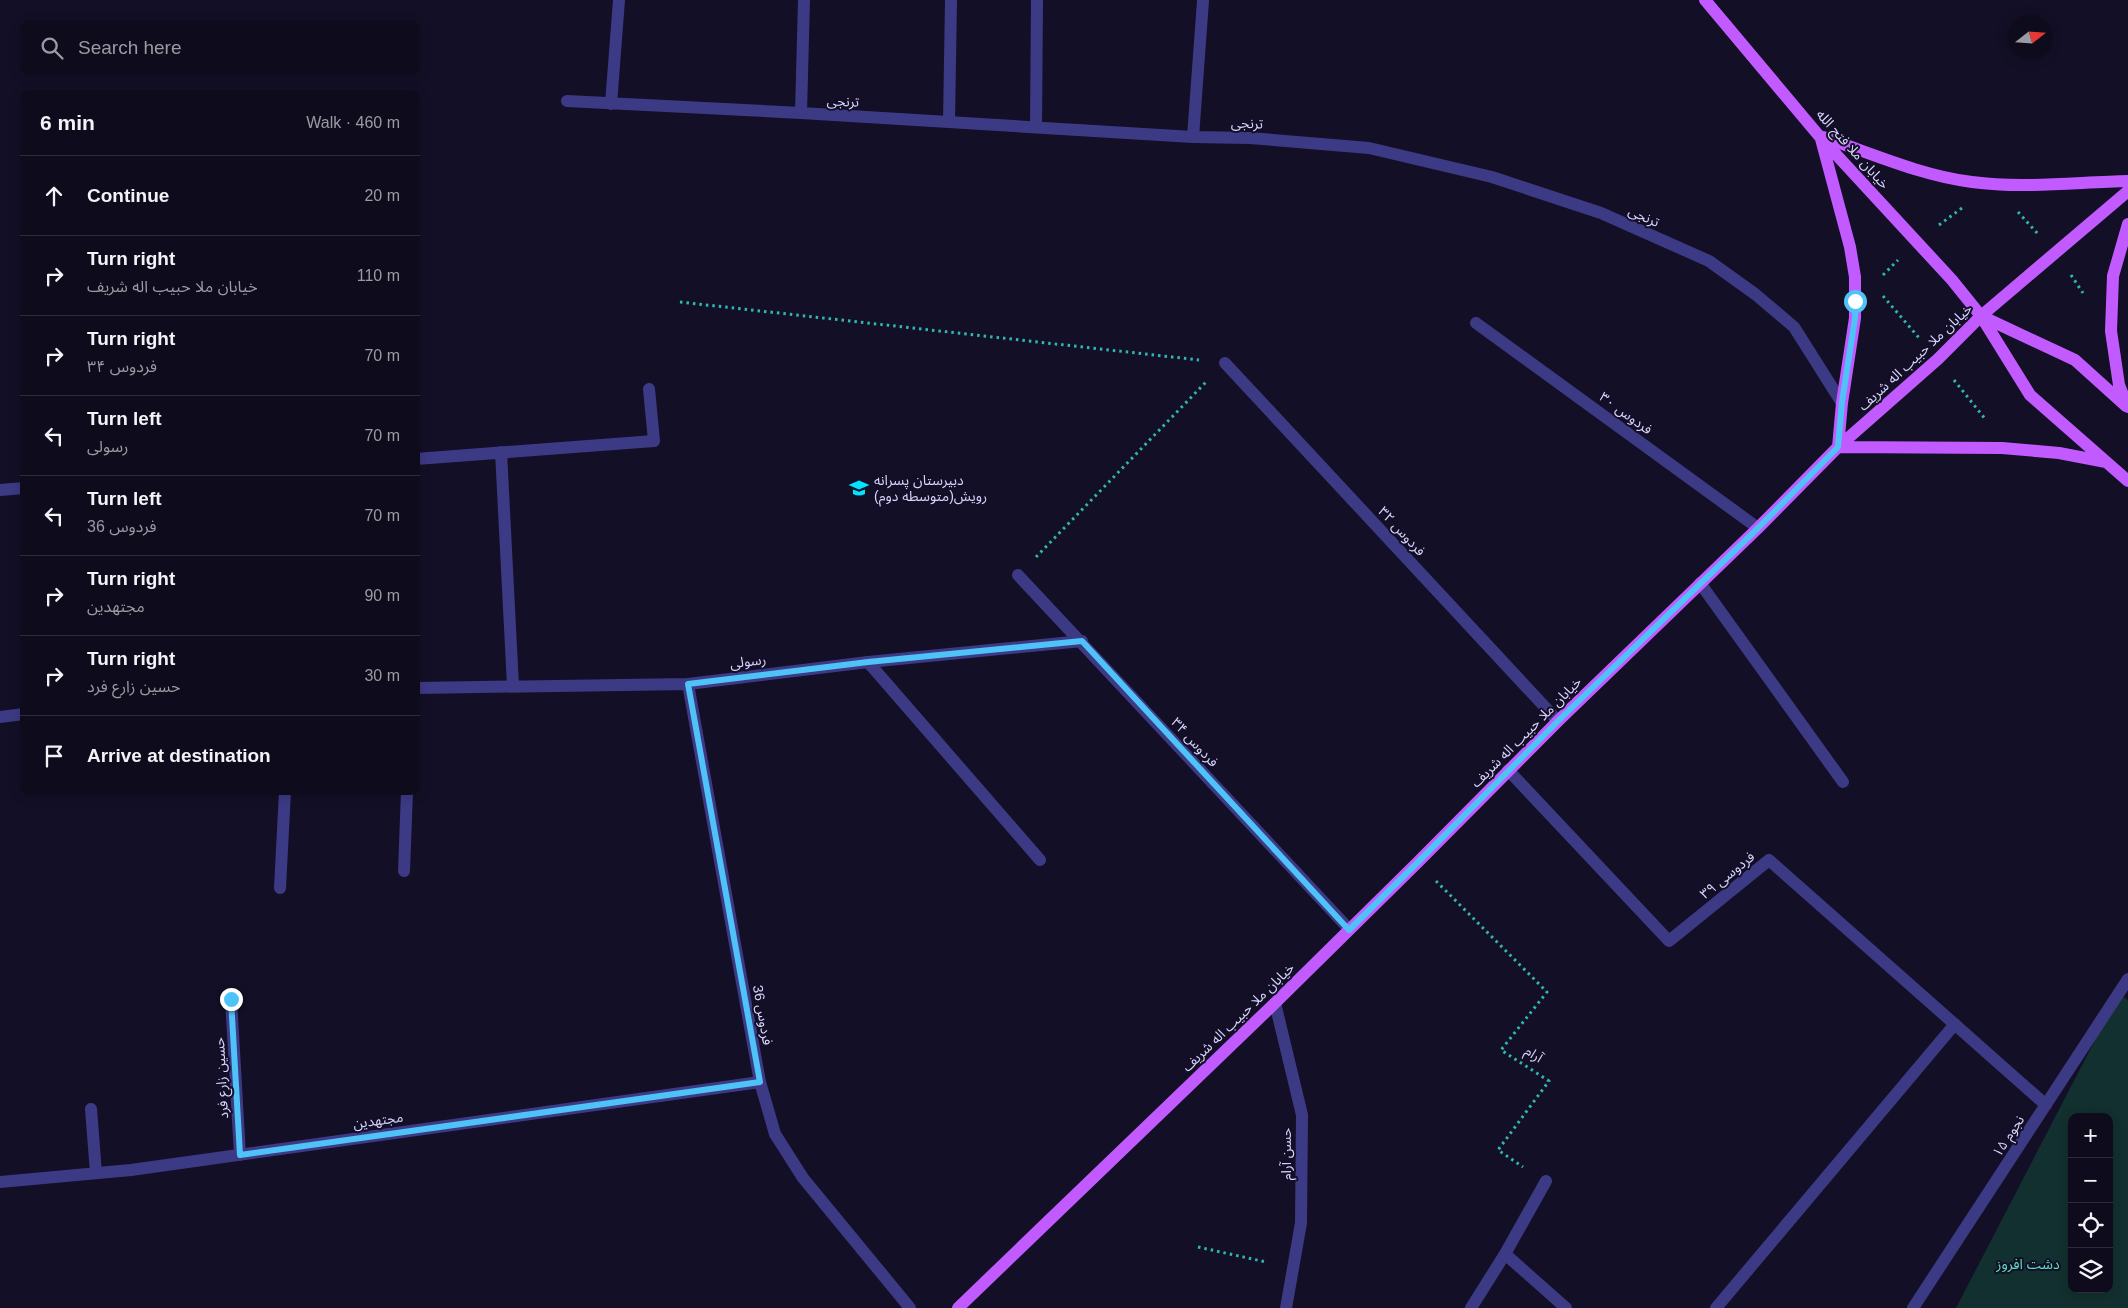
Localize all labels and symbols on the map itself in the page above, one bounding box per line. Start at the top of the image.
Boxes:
north arrow [2008,15,2053,60]
street label: ترنجی [826,92,860,111]
street label: خیابان ملا فتح الله [1811,106,1893,194]
street label: ترنجی [1231,114,1263,133]
street label: ترنجی [1626,202,1662,231]
route start [1844,290,1867,313]
street label: خیابان ملا حبیب اله شریف [1855,300,1976,414]
street label: فردوس ۳۰ [1596,389,1655,438]
place label: دبیرستان پسرانه رویش(متوسطه دوم) [874,472,987,507]
school or university icon: دبیرستان پسرانه رویش(متوسطه دوم) [848,477,870,499]
street label: فردوس ۳۲ [1375,503,1429,560]
street label: رسولی [729,651,767,672]
street label: خیابان ملا حبیب اله شریف [1468,674,1585,791]
street label: فردوس ۳۴ [1168,714,1222,771]
street label: فردوسی ۳۹ [1697,848,1758,903]
street label: خیابان ملا حبیب اله شریف [1179,959,1298,1075]
street label: فردوس 36 [749,984,776,1046]
route end [220,988,243,1011]
street label: حسین‌ زارع‌ فرد [211,1037,234,1119]
street label: آرام [1520,1042,1547,1069]
street label: مجتهدین [352,1109,404,1132]
street label: نجوم ۱۵ [1989,1112,2030,1161]
street label: حسن آرام [1278,1128,1297,1180]
park label: دشت افروز [1995,1256,2060,1273]

